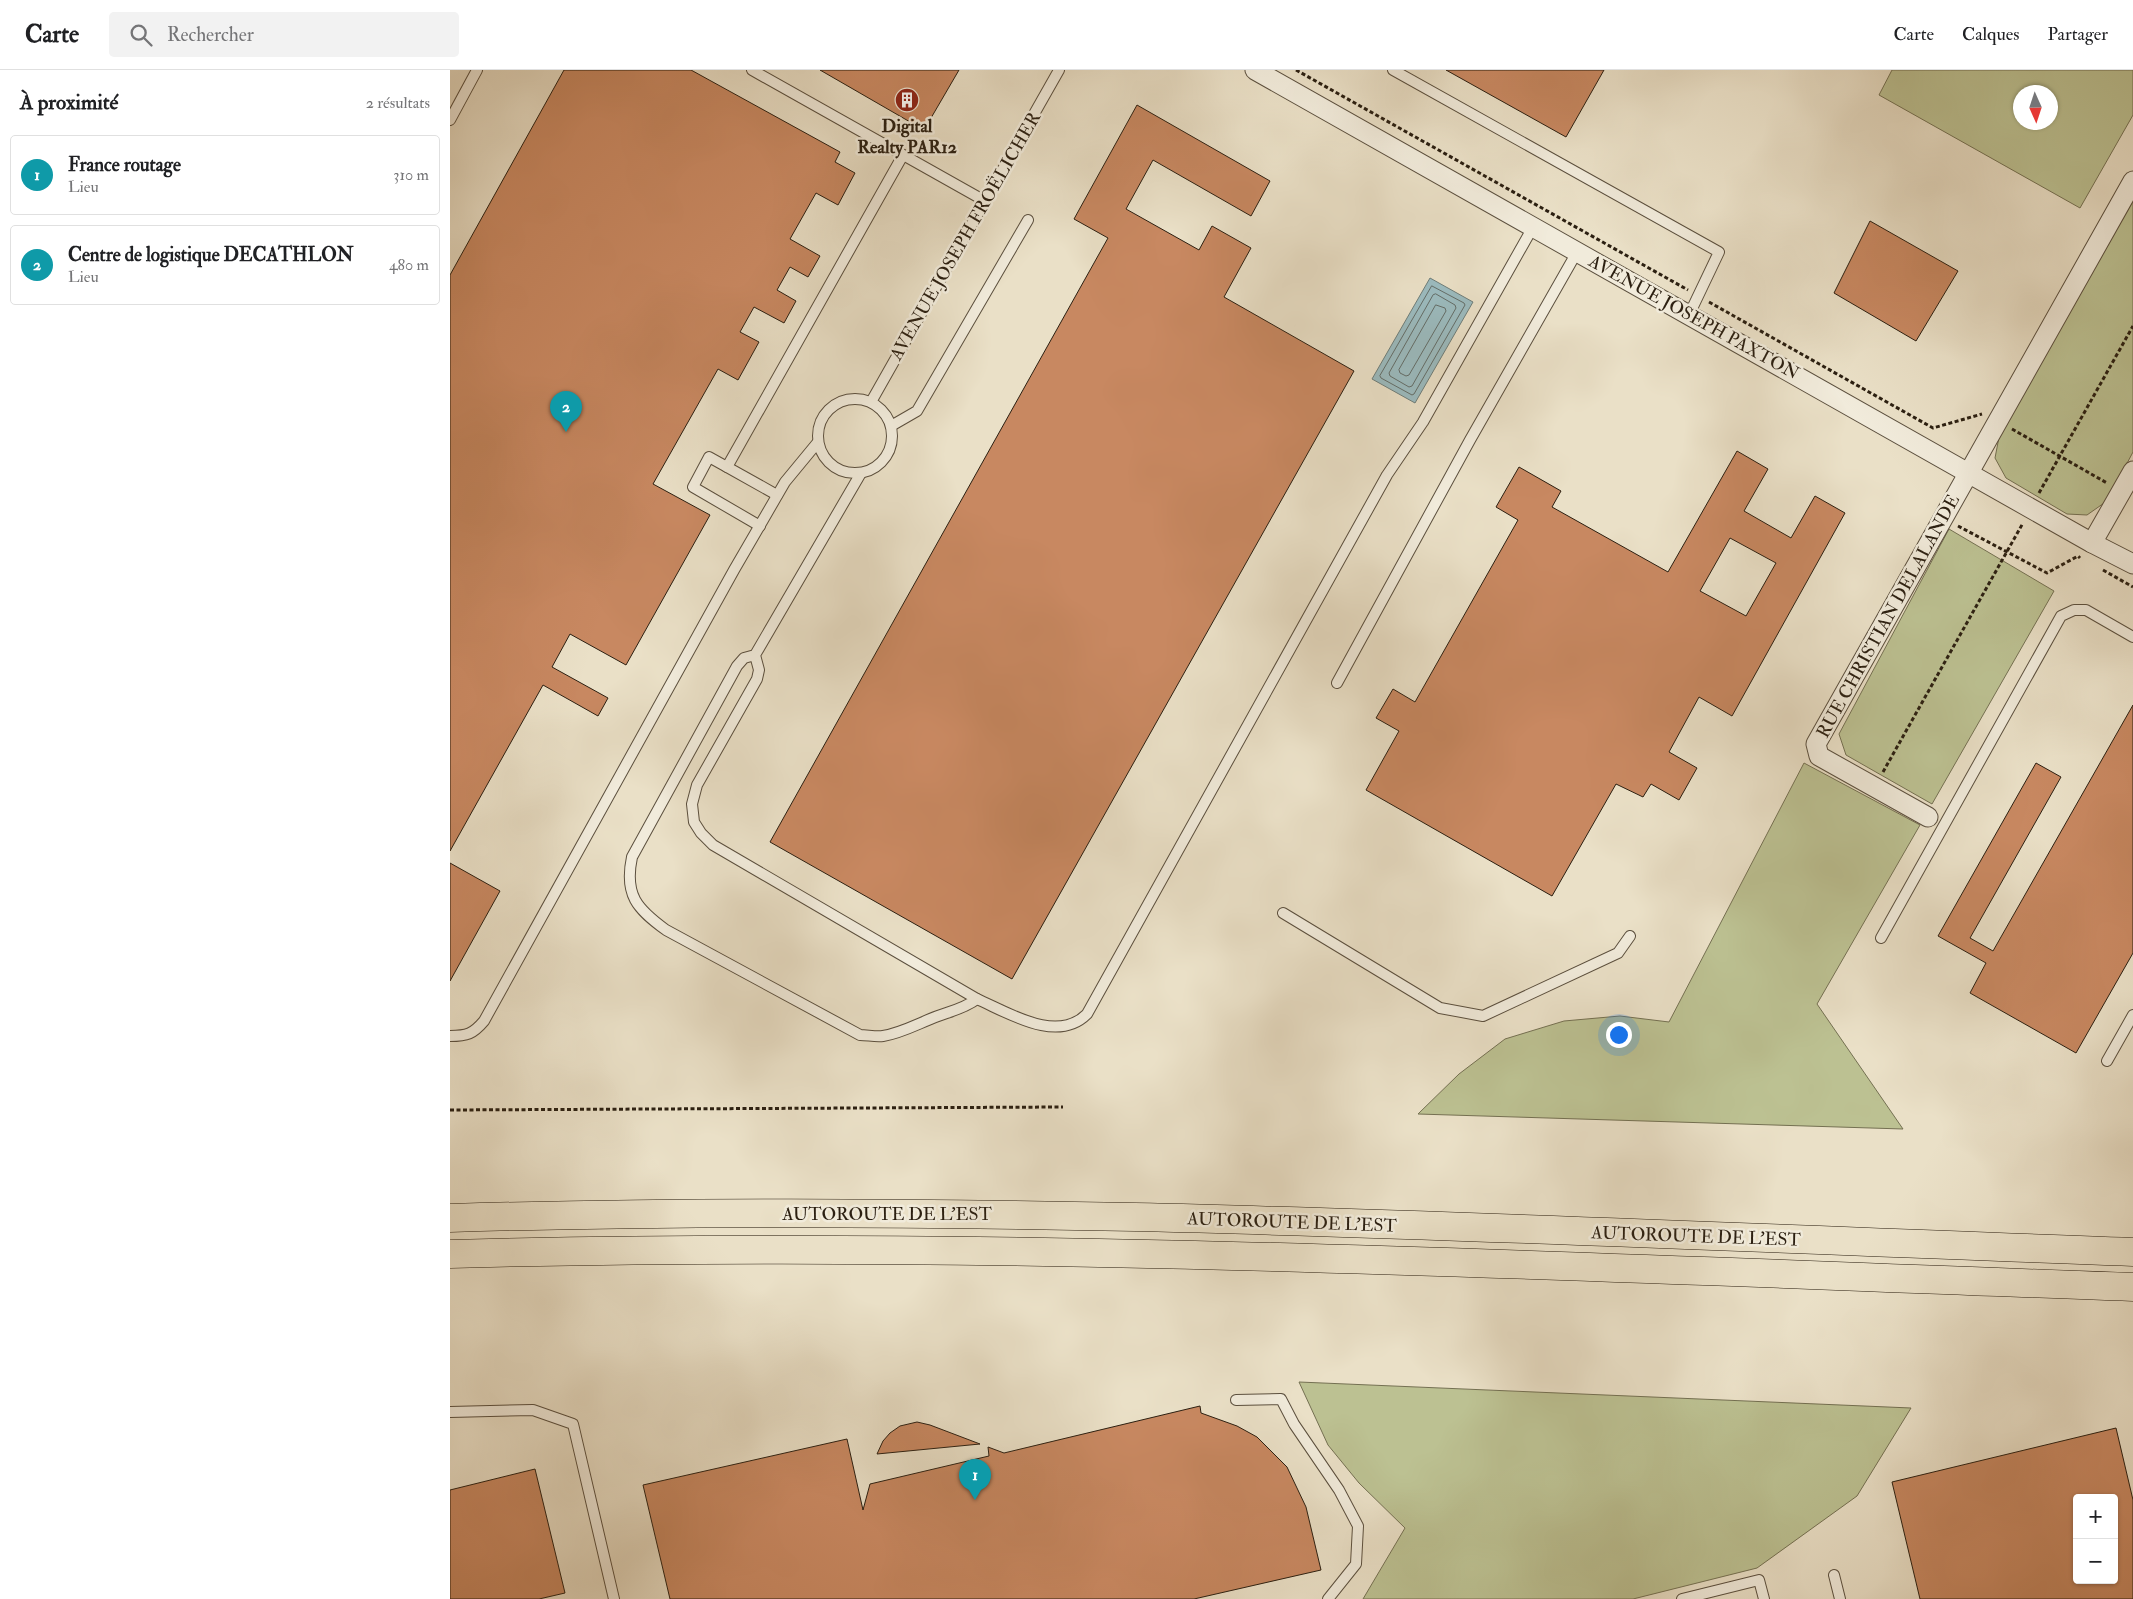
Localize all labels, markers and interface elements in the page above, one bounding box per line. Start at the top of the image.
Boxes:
search box [109,12,459,57]
text: Carte [25,19,79,50]
icon: search [127,21,155,49]
text: Rechercher [167,23,254,47]
text: Carte [1893,23,1934,46]
text: Calques [1962,23,2019,46]
text: Partager [2047,23,2108,46]
north arrow [2013,85,2058,130]
building icon: Digital Realty PAR12 [894,87,920,113]
text: À proximité [20,89,118,116]
text: 2 résultats [366,93,430,113]
street label: AVENUE JOSEPH FROËLICHER [884,107,1047,365]
place label: Digital Realty PAR12 [857,115,957,159]
text: France routage [68,153,181,177]
text: 1 [34,165,40,185]
text: 310 m [393,165,429,185]
text: Lieu [68,177,99,197]
text: Centre de logistique DECATHLON [68,243,354,267]
street label: AVENUE JOSEPH PAXTON [1584,249,1803,385]
text: 2 [33,255,41,275]
text: 480 m [389,255,429,275]
text: Lieu [68,267,99,287]
pin: 2 [550,391,582,432]
street label: RUE CHRISTIAN DELALANDE [1812,490,1965,742]
your location [1606,1022,1632,1048]
street label: AUTOROUTE DE L’EST [781,1203,992,1226]
street label: AUTOROUTE DE L’EST [1186,1207,1398,1238]
street label: AUTOROUTE DE L’EST [1590,1221,1802,1252]
pin: 1 [959,1459,991,1500]
map controls [2073,1494,2118,1584]
button: + [2073,1494,2118,1539]
button: − [2073,1539,2118,1584]

